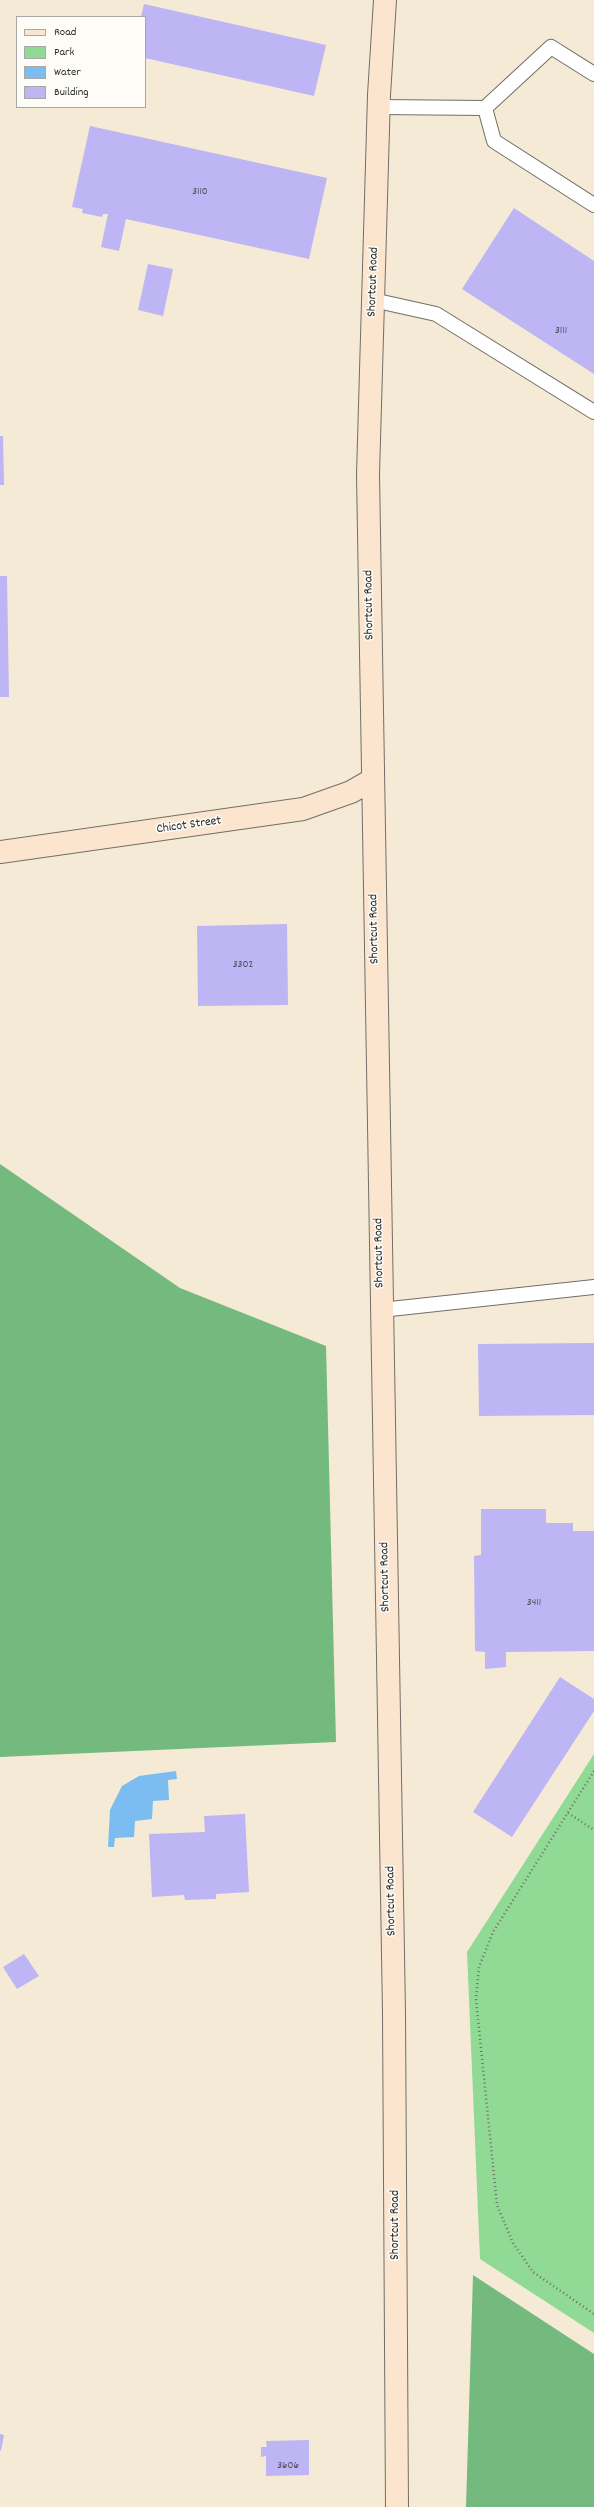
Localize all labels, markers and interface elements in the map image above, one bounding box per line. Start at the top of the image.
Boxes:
legend [16,16,146,108]
text: Road [54,24,76,41]
text: Park [54,44,74,61]
text: Water [54,64,81,81]
text: Building [54,84,89,101]
house number: 3110 [192,185,208,199]
street label: Shortcut Road [365,247,383,317]
house number: 3111 [555,324,567,338]
street label: Shortcut Road [362,570,378,640]
street label: Chicot Street [156,814,222,838]
street label: Shortcut Road [367,894,383,964]
house number: 3302 [233,958,253,972]
street label: Shortcut Road [372,1218,388,1288]
street label: Shortcut Road [378,1542,394,1612]
house number: 3411 [527,1596,541,1610]
street label: Shortcut Road [384,1866,400,1936]
street label: Shortcut Road [388,2190,404,2260]
house number: 3606 [277,2459,299,2473]

